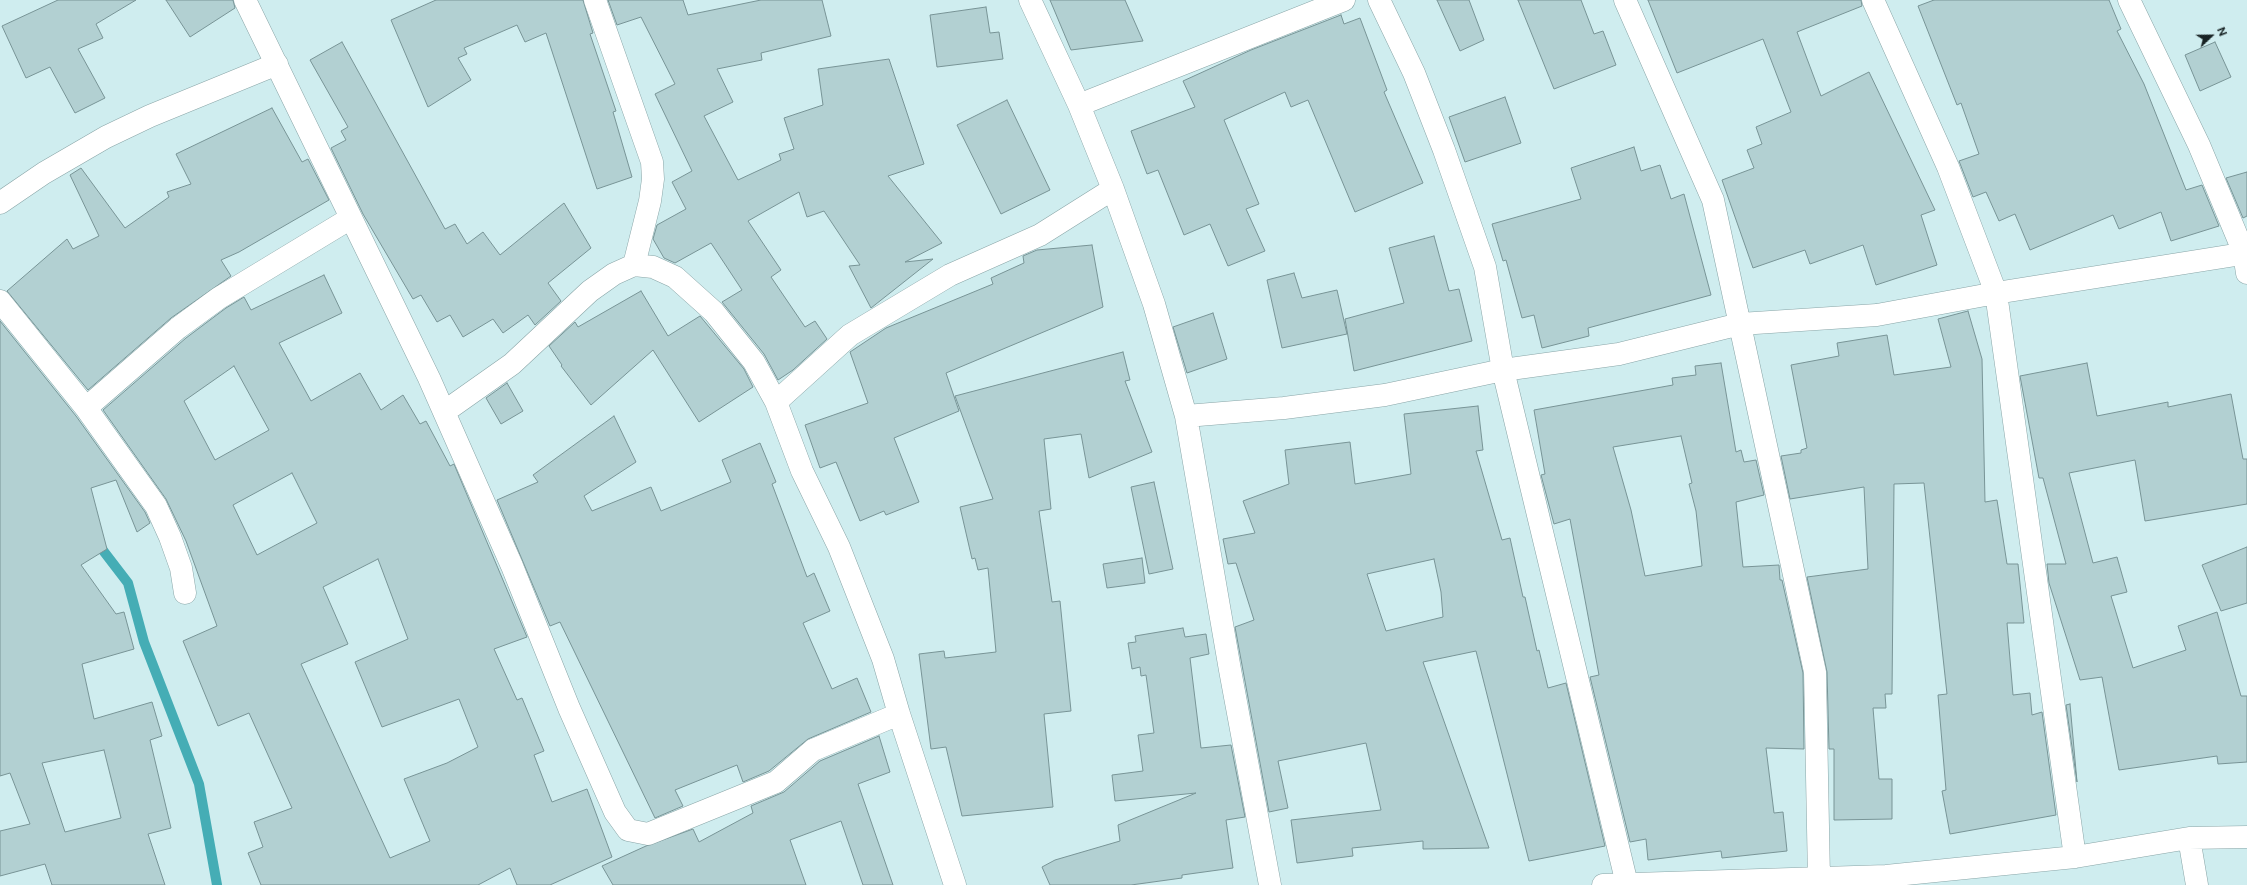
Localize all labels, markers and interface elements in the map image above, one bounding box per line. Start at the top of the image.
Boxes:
north arrow [2191,16,2231,56]
text: N [2215,25,2229,38]

